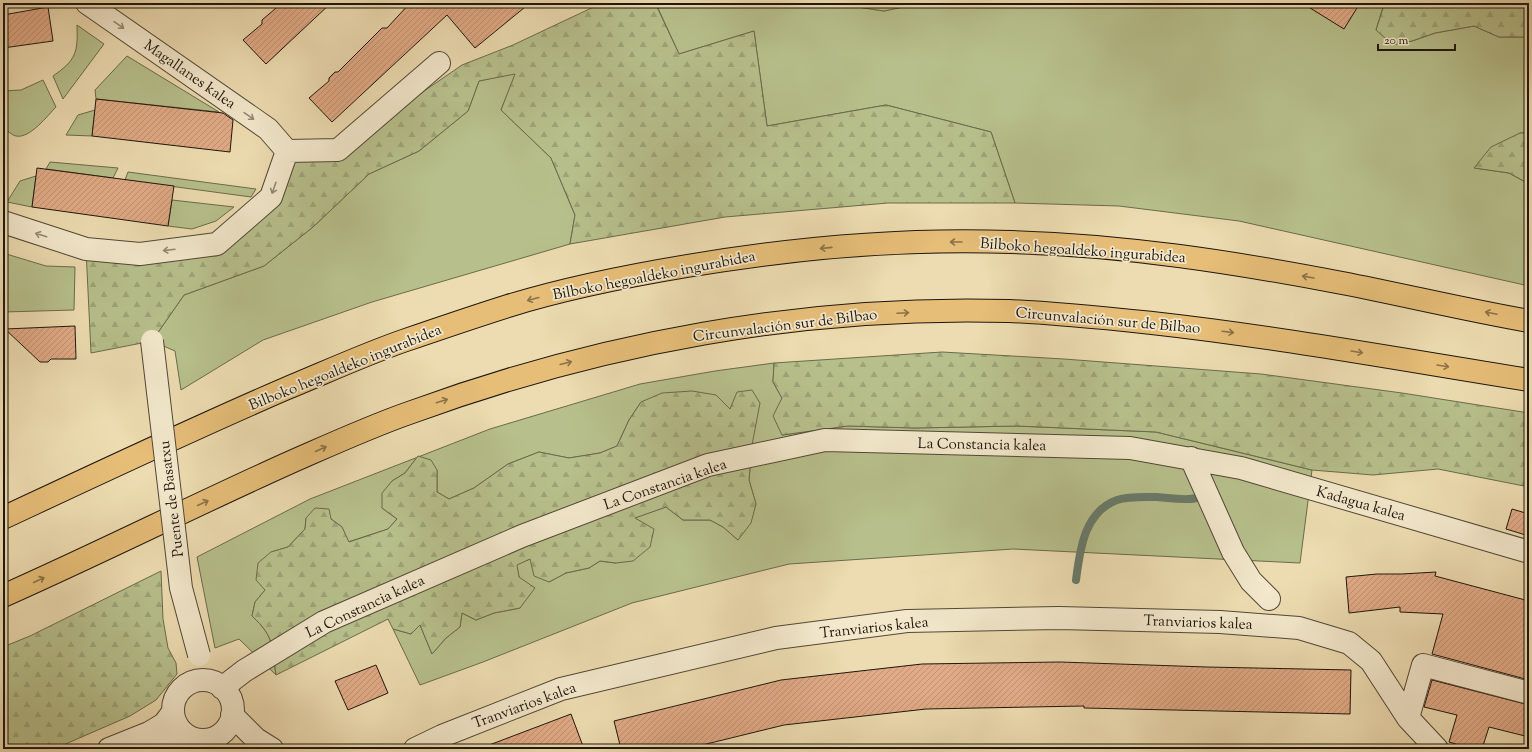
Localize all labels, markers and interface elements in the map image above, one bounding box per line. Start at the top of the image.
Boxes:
one-way arrow [114,21,125,29]
scale bar [1378,26,1455,52]
text: 20 m [1384,32,1409,50]
street label: Magallanes kalea [139,36,239,115]
one-way arrow [243,112,254,120]
one-way arrow [270,181,277,194]
one-way arrow [35,231,48,238]
street label: Bilboko hegoaldeko ingurabidea [979,234,1187,269]
one-way arrow [950,238,963,246]
one-way arrow [820,244,833,251]
street label: Bilboko hegoaldeko ingurabidea [551,246,758,306]
one-way arrow [163,247,176,254]
one-way arrow [1301,273,1314,281]
one-way arrow [527,296,540,303]
street label: Circunvalación sur de Bilbao [1015,303,1201,340]
street label: Circunvalación sur de Bilbao [692,305,878,348]
one-way arrow [896,309,909,316]
one-way arrow [1485,309,1498,317]
street label: Bilboko hegoaldeko ingurabidea [246,320,445,417]
one-way arrow [1221,328,1234,336]
one-way arrow [1350,348,1363,356]
one-way arrow [560,359,573,366]
one-way arrow [1436,362,1449,370]
one-way arrow [436,397,448,405]
street label: La Constancia kalea [917,434,1047,457]
street label: Puente de Basatxu [155,439,190,558]
one-way arrow [315,444,327,452]
street label: La Constancia kalea [601,455,730,516]
street label: Kadagua kalea [1314,482,1408,527]
one-way arrow [197,499,209,506]
street label: La Constancia kalea [303,571,428,644]
one-way arrow [32,576,44,583]
street label: Tranviarios kalea [1143,611,1253,636]
street label: Tranviarios kalea [819,612,930,645]
street label: Tranviarios kalea [470,678,579,735]

